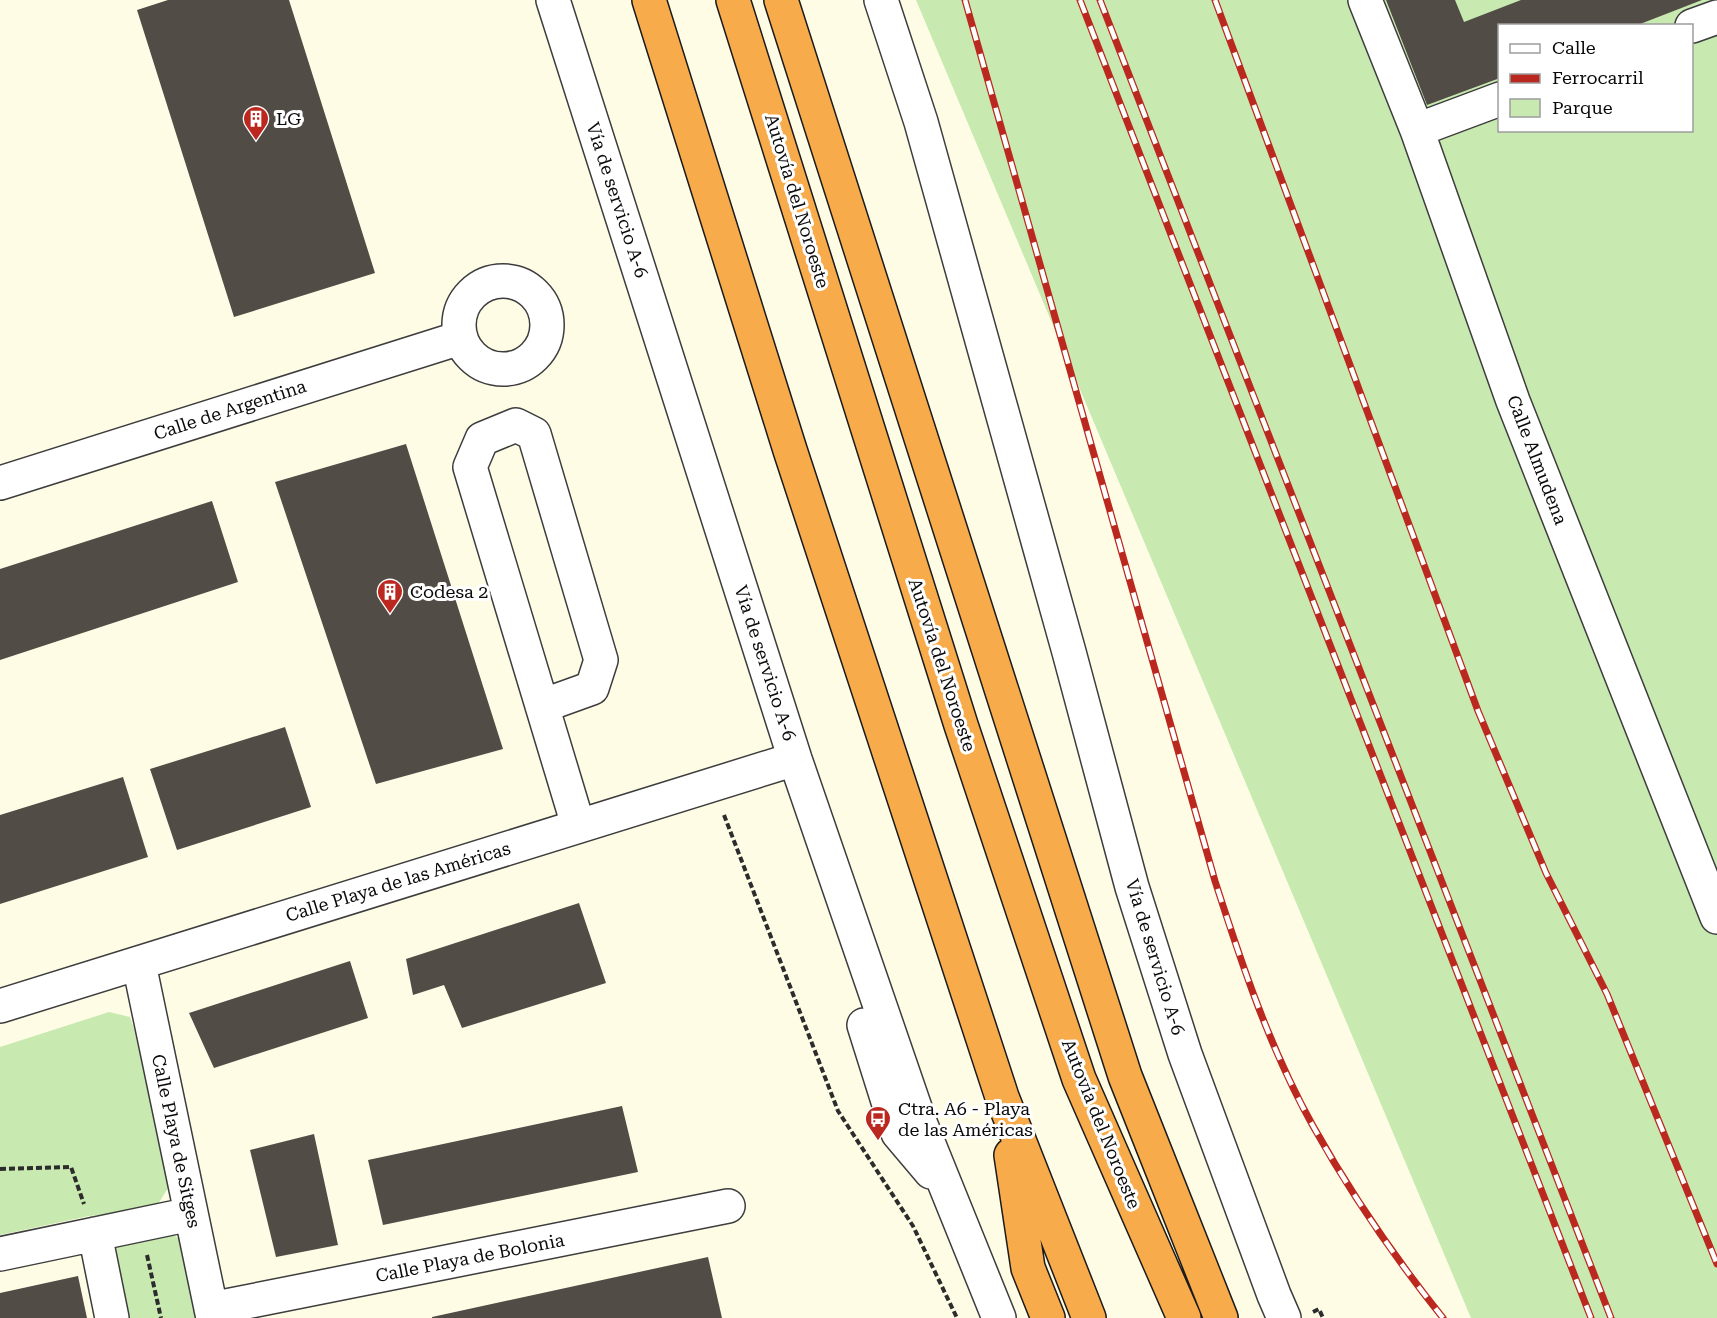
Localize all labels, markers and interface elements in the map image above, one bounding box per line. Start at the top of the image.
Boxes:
legend [1498,24,1693,132]
text: Calle [1552,37,1596,58]
text: Ferrocarril [1552,67,1644,88]
text: Parque [1552,97,1613,118]
building icon: LG [241,104,271,142]
place label: LG [276,108,301,129]
street label: Autovía del Noroeste [761,111,834,291]
street label: Vía de servicio A-6 [582,119,653,280]
street label: Calle de Argentina [151,375,309,444]
street label: Calle Almudena [1503,392,1572,528]
street label: Autovía del Noroeste [905,575,980,754]
building icon: Codesa 2 [375,577,405,615]
place label: Codesa 2 [410,581,488,602]
street label: Vía de servicio A-6 [730,582,801,743]
street label: Calle Playa de las Américas [283,837,513,926]
street label: Vía de servicio A-6 [1122,876,1189,1037]
street label: Autovía del Noroeste [1058,1036,1145,1212]
street label: Calle Playa de Sitges [148,1052,205,1230]
place label: Ctra. A6 - Playa de las Américas [898,1098,1033,1140]
bus stop icon: Ctra. A6 - Playa de las Américas [863,1104,893,1142]
street label: Calle Playa de Bolonia [374,1229,566,1286]

